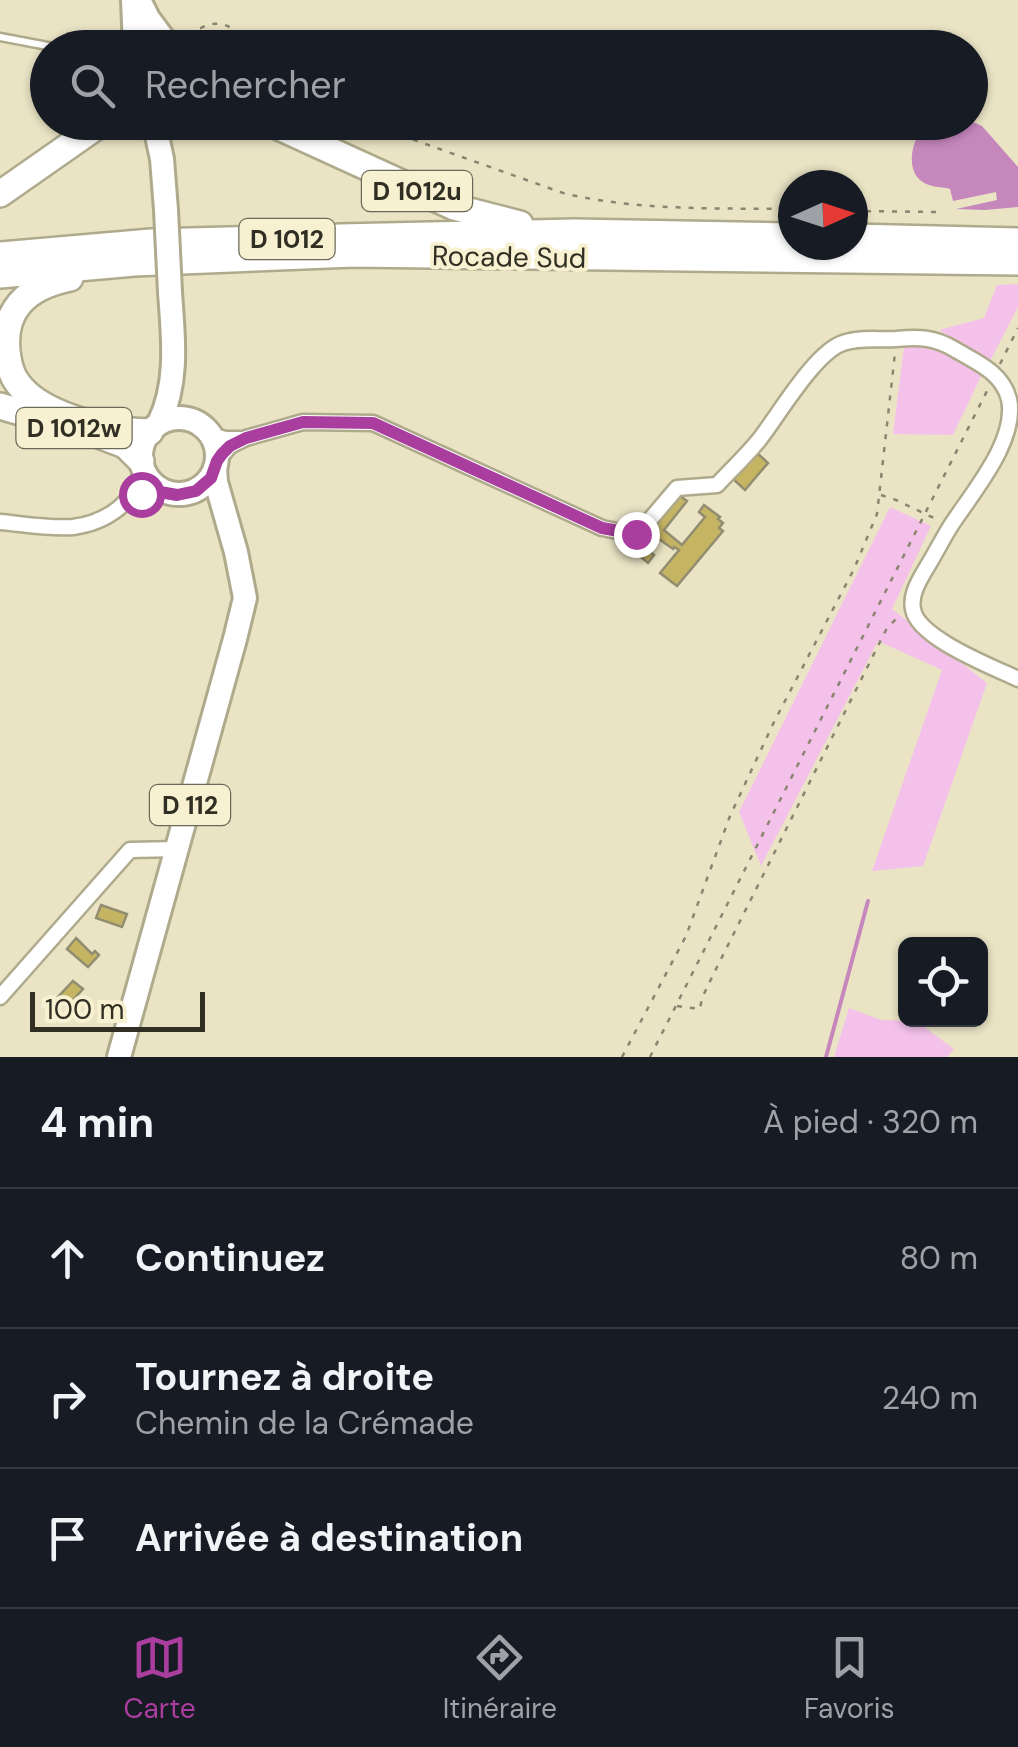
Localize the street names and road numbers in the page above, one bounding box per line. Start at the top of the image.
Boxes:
road number: D 1012u [362,171,472,211]
road number: D 1012 [240,219,334,259]
street label: Rocade Sud [431,237,587,277]
road number: D 1012w [17,408,132,448]
road number: D 112 [150,785,230,825]

